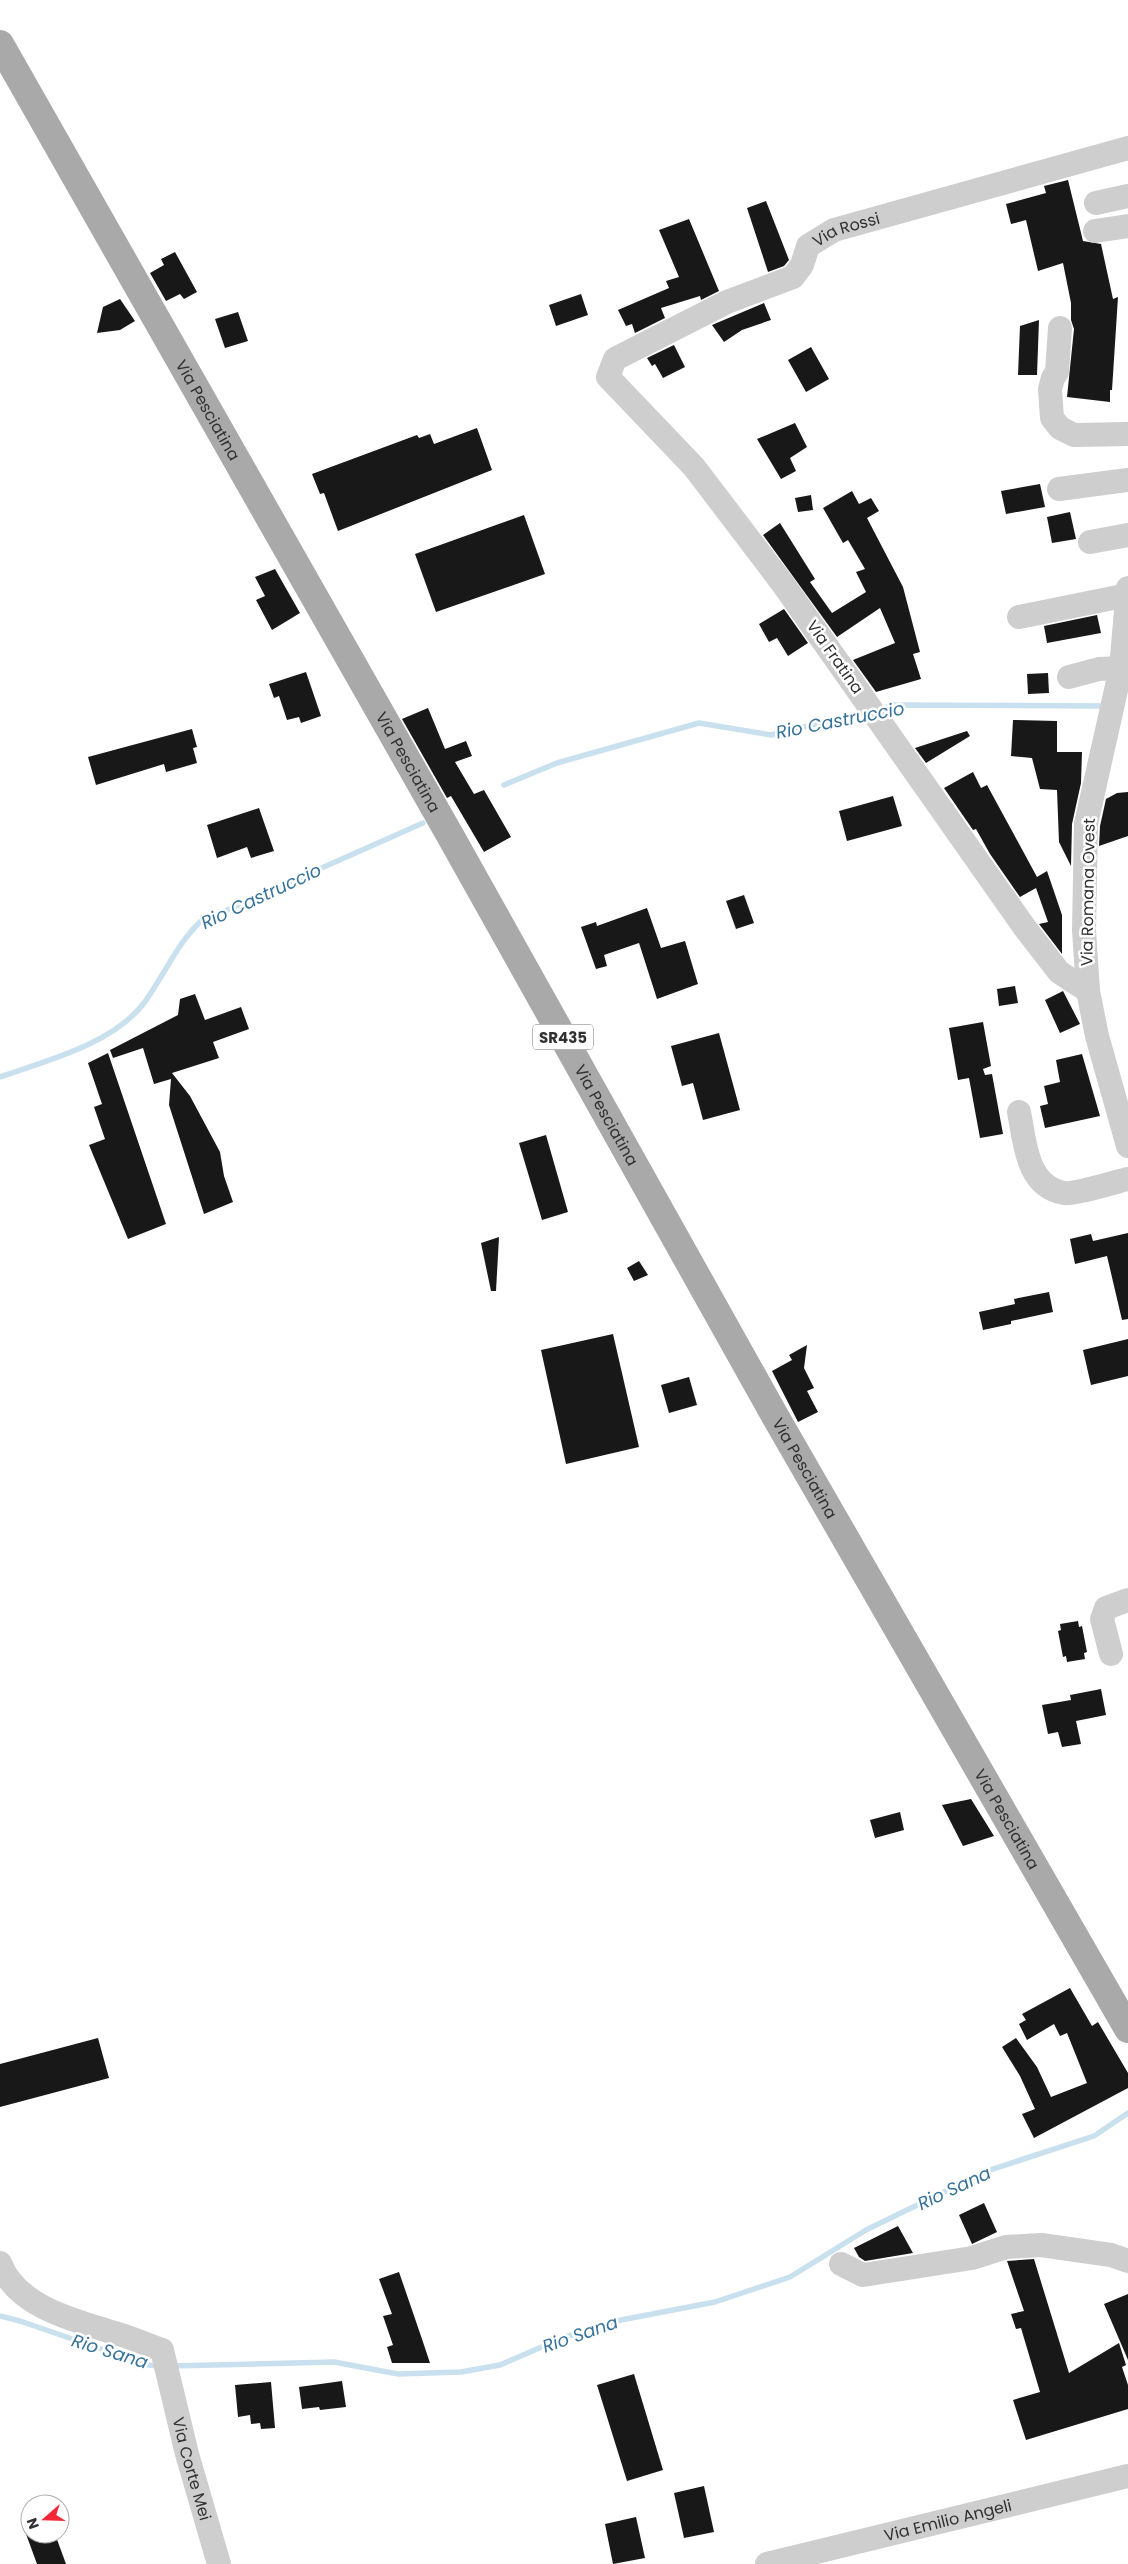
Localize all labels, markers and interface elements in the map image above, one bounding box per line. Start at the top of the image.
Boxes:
street label: Via Rossi [808,206,882,252]
street label: Via Pesciatina [170,355,246,465]
street label: Via Fratina [801,615,869,699]
water label: Rio Castruccio [774,695,906,745]
street label: Via Pesciatina [370,707,446,817]
street label: Via Romana Ovest [1075,818,1101,966]
water label: Rio Castruccio [197,857,325,935]
road number: SR435 [533,1024,593,1050]
street label: Via Pesciatina [569,1060,644,1170]
street label: Via Pesciatina [767,1414,843,1523]
street label: Via Pesciatina [969,1765,1045,1874]
water label: Rio Sana [913,2160,995,2216]
water label: Rio Sana [539,2309,621,2359]
water label: Rio Sana [69,2328,151,2374]
street label: Via Corte Mei [167,2415,217,2523]
street label: Via Emilio Angeli [882,2493,1014,2547]
north arrow [20,2494,70,2544]
text: N [22,2515,44,2532]

